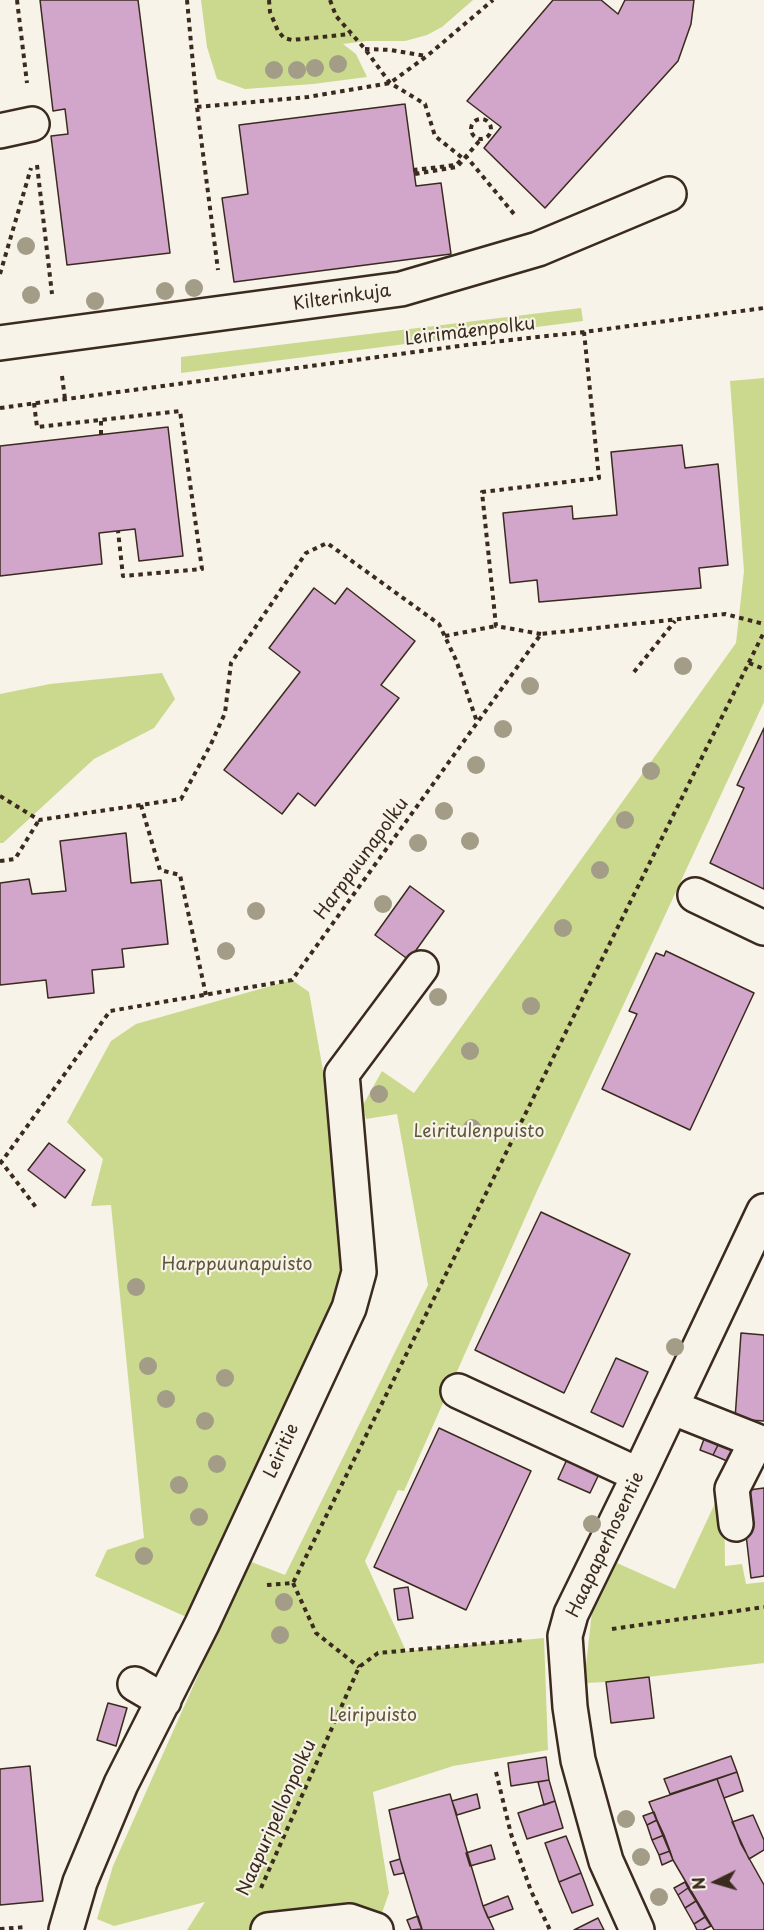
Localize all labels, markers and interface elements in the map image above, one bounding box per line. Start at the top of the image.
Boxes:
street label: Kilterinkuja [292,280,392,316]
street label: Leirimäenpolku [403,313,537,351]
street label: Harppuunapolku [310,794,414,924]
park label: Leiritulenpuisto [414,1121,544,1143]
park label: Harppuunapuisto [162,1254,312,1276]
street label: Leiritie [260,1420,304,1482]
street label: Haapaperhosentie [563,1469,649,1621]
park label: Leiripuisto [329,1705,417,1727]
street label: Naapuripellonpolku [233,1737,321,1899]
north arrow [686,1852,746,1912]
text: N [686,1876,711,1891]

